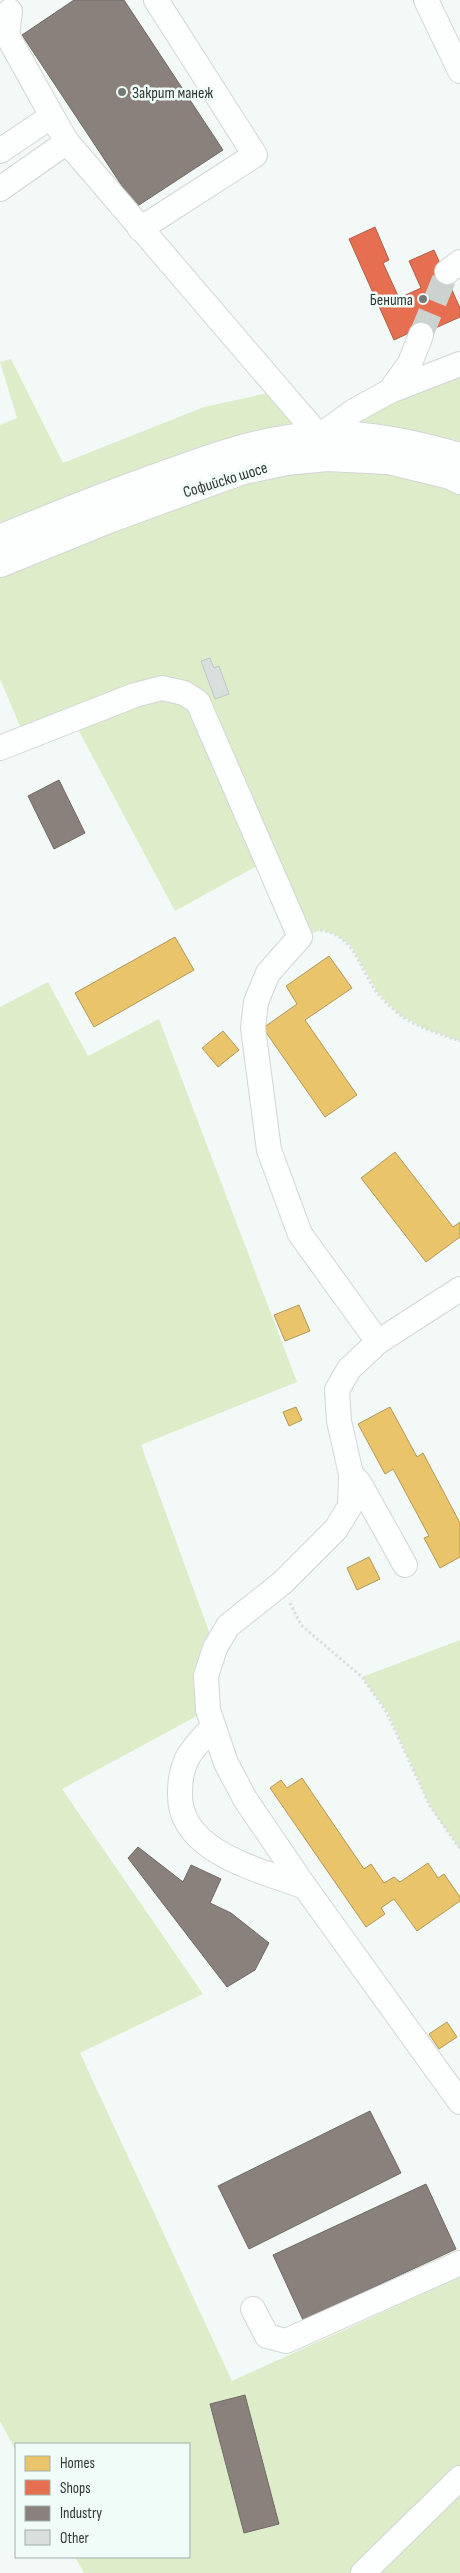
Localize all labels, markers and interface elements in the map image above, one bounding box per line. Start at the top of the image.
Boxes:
place label: Закрит манеж [132,84,213,103]
marker: Закрит манеж [116,86,128,98]
place label: Бенита [370,291,413,310]
marker: Бенита [417,293,429,305]
street label: Софийско шосе [181,459,270,502]
legend [15,2443,190,2558]
text: Homes [60,2454,95,2473]
text: Shops [60,2479,91,2498]
text: Industry [60,2504,102,2523]
text: Other [60,2529,89,2548]

